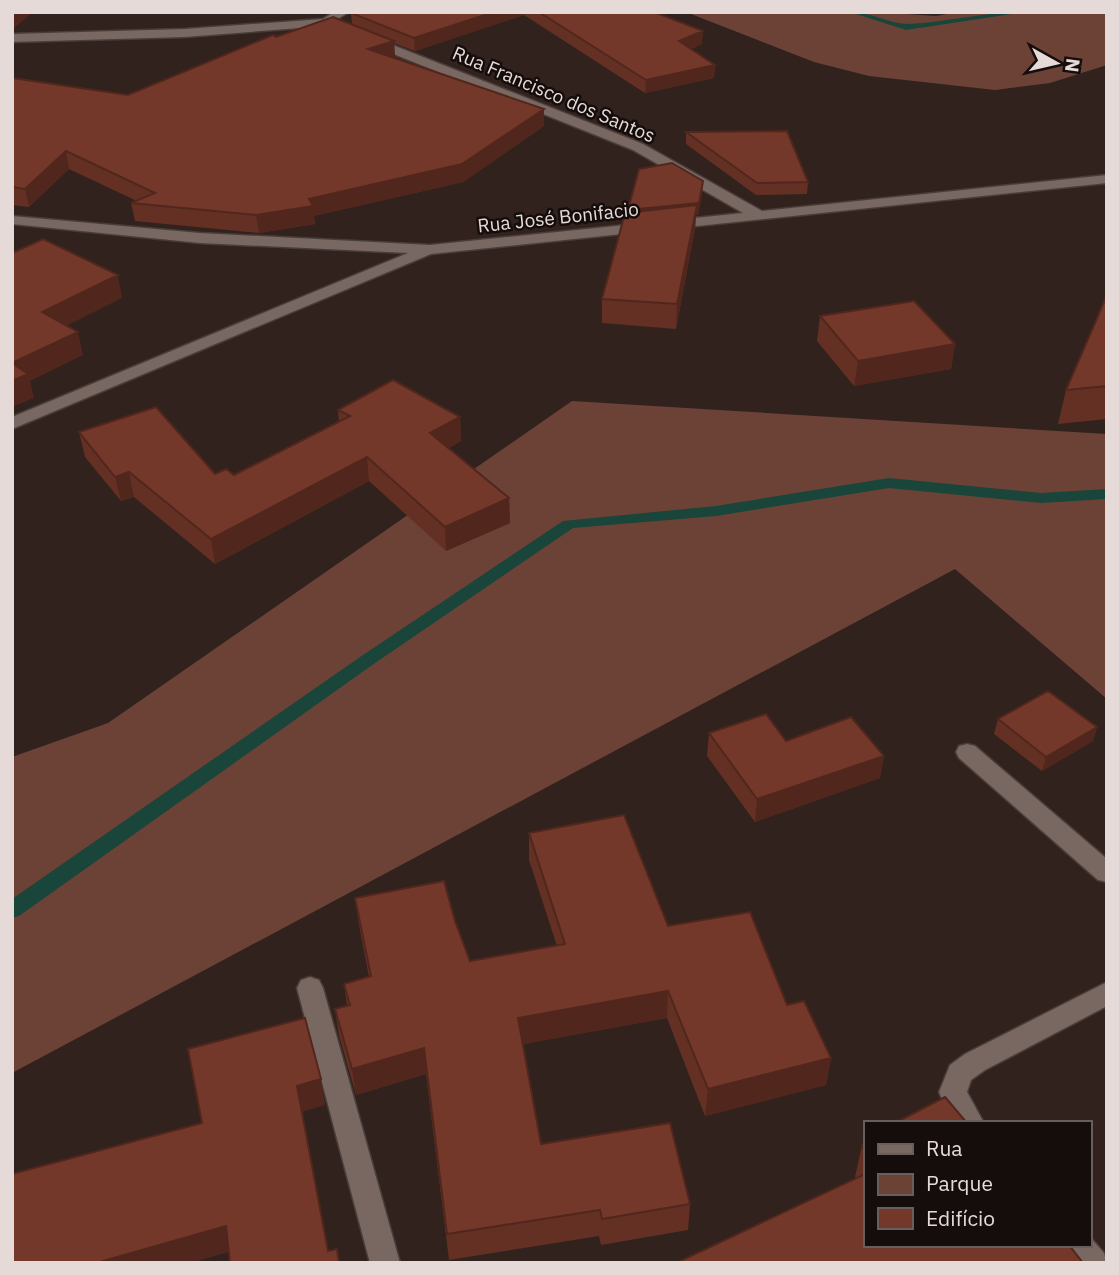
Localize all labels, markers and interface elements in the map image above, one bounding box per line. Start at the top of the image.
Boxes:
north arrow [1021,28,1091,98]
street label: Rua Francisco dos Santos [449,40,659,148]
text: N [1060,57,1086,74]
street label: Rua José Bonifacio [476,197,640,237]
legend [864,1121,1091,1247]
text: Rua [926,1134,963,1162]
text: Parque [926,1169,993,1197]
text: Edifício [926,1204,995,1232]

